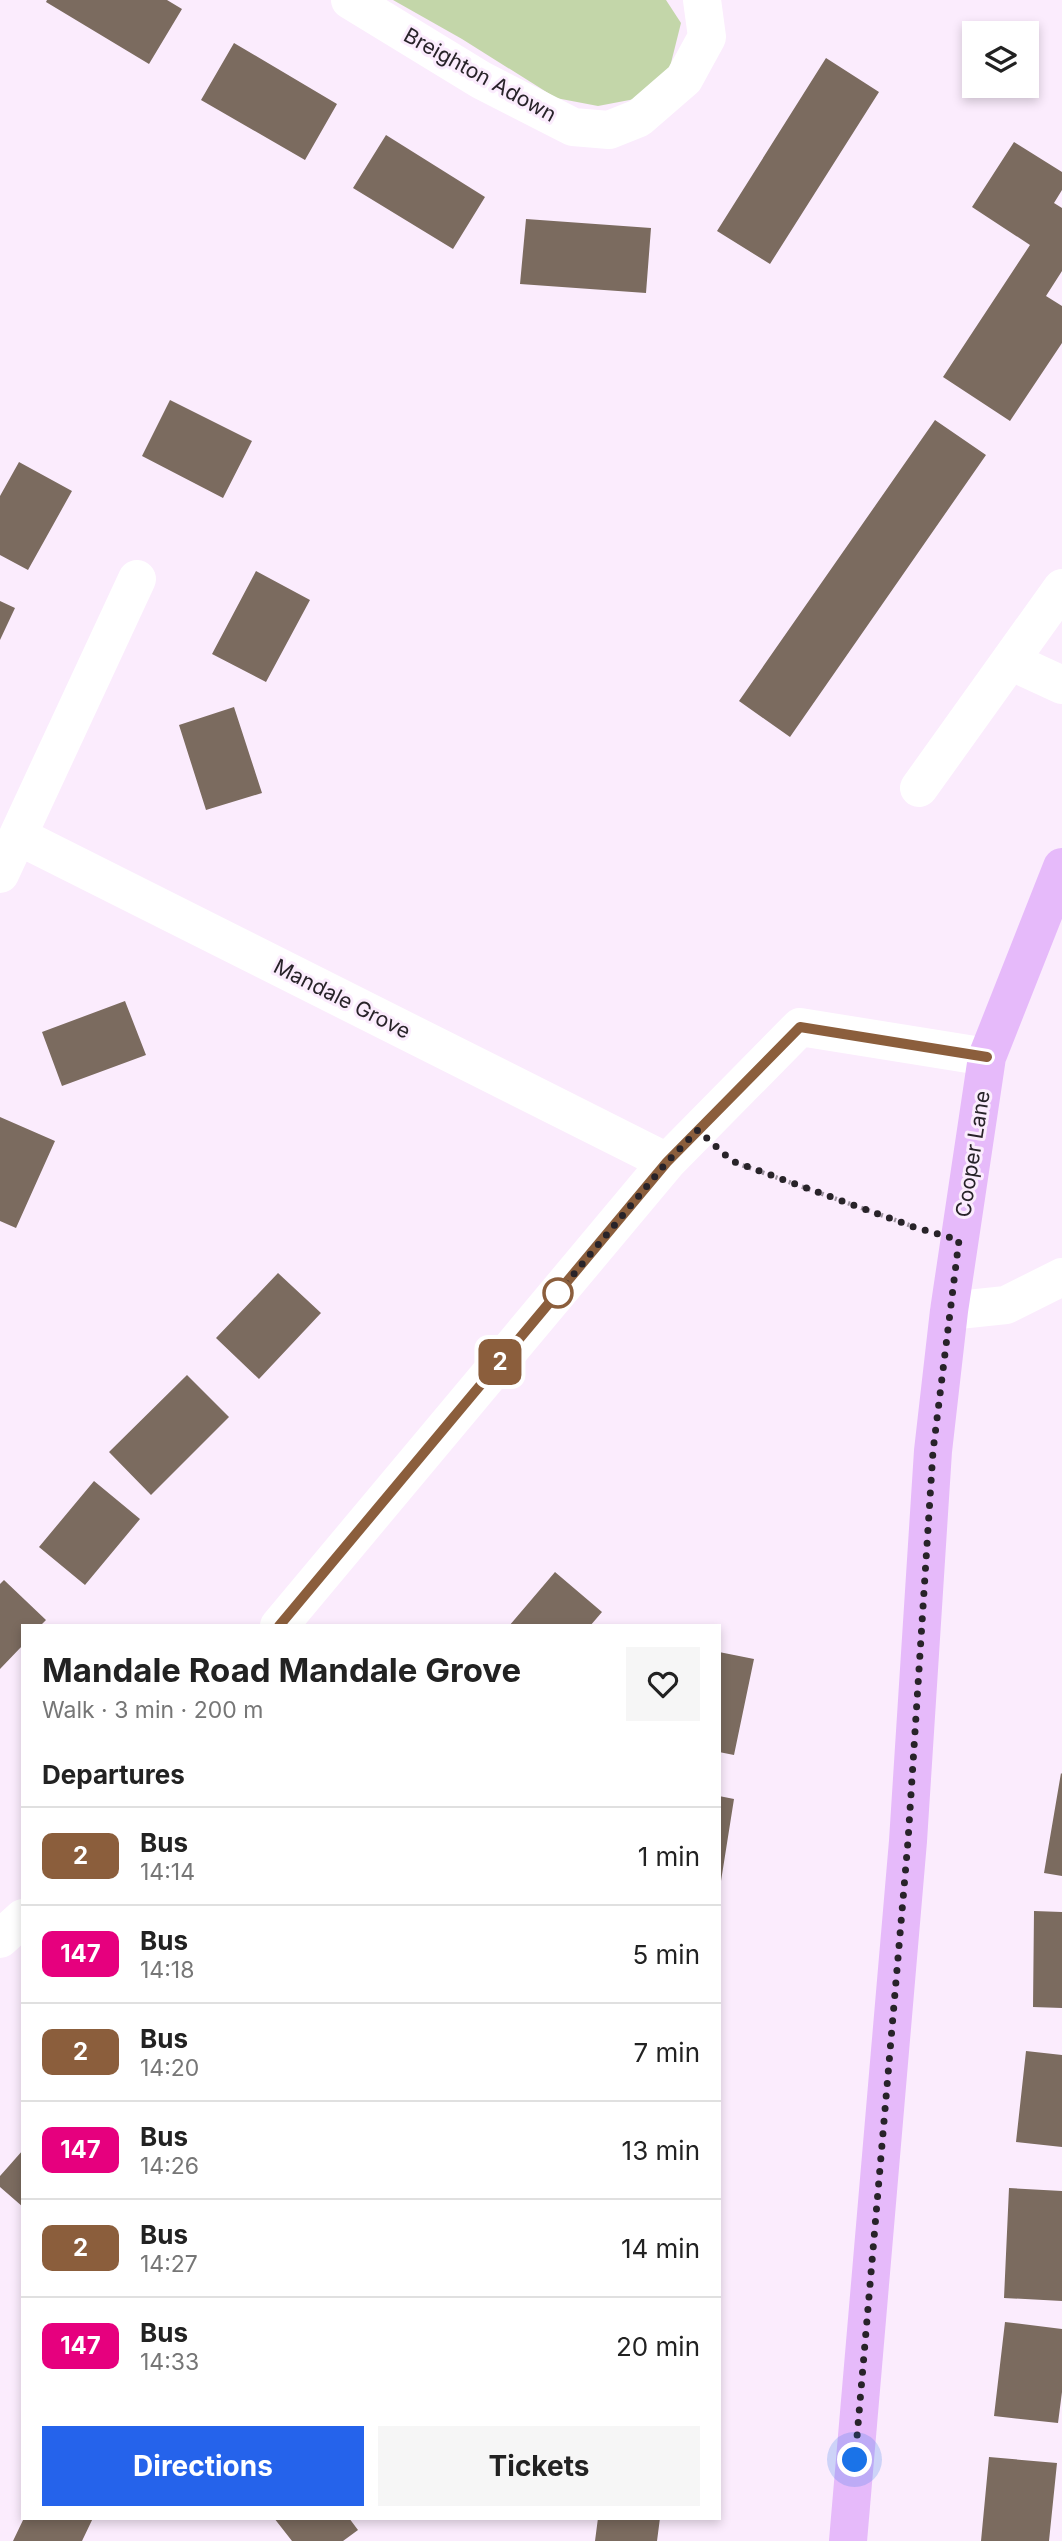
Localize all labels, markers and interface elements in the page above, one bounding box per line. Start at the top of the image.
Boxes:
map controls [962,21,1039,98]
button: layers [962,21,1039,98]
street label: Breighton Adown [400,22,561,127]
street label: Mandale Grove [270,953,415,1044]
street label: Cooper Lane [950,1089,995,1219]
unlabelled marker [543,1278,573,1308]
line badge: 2 [477,1339,523,1385]
text: 2 [492,1347,508,1376]
button: heart [626,1647,700,1721]
text: Mandale Road Mandale Grove [42,1650,521,1690]
text: Walk · 3 min · 200 m [42,1696,263,1724]
text: Departures [42,1759,185,1790]
text: Bus [140,1827,188,1858]
text: 2 [73,1841,88,1870]
text: 1 min [638,1841,700,1872]
text: 14:14 [140,1858,195,1886]
text: Bus [140,1925,188,1956]
text: 147 [60,1939,101,1968]
text: 5 min [632,1939,700,1970]
text: 14:18 [140,1956,194,1984]
text: Bus [140,2023,188,2054]
text: 2 [73,2037,88,2066]
text: 7 min [634,2037,700,2068]
text: 14:20 [140,2054,199,2082]
text: Bus [140,2121,188,2152]
text: 147 [60,2135,101,2164]
text: 13 min [622,2135,700,2166]
text: 14:26 [140,2152,199,2180]
text: Bus [140,2219,188,2250]
text: 2 [73,2233,88,2262]
text: 14 min [621,2233,700,2264]
text: 14:27 [140,2250,198,2278]
text: Bus [140,2317,188,2348]
text: 147 [60,2331,101,2360]
text: 20 min [616,2331,700,2362]
text: 14:33 [140,2348,199,2376]
button: Directions [42,2426,364,2506]
button: Tickets [378,2426,700,2506]
your location [837,2442,872,2477]

